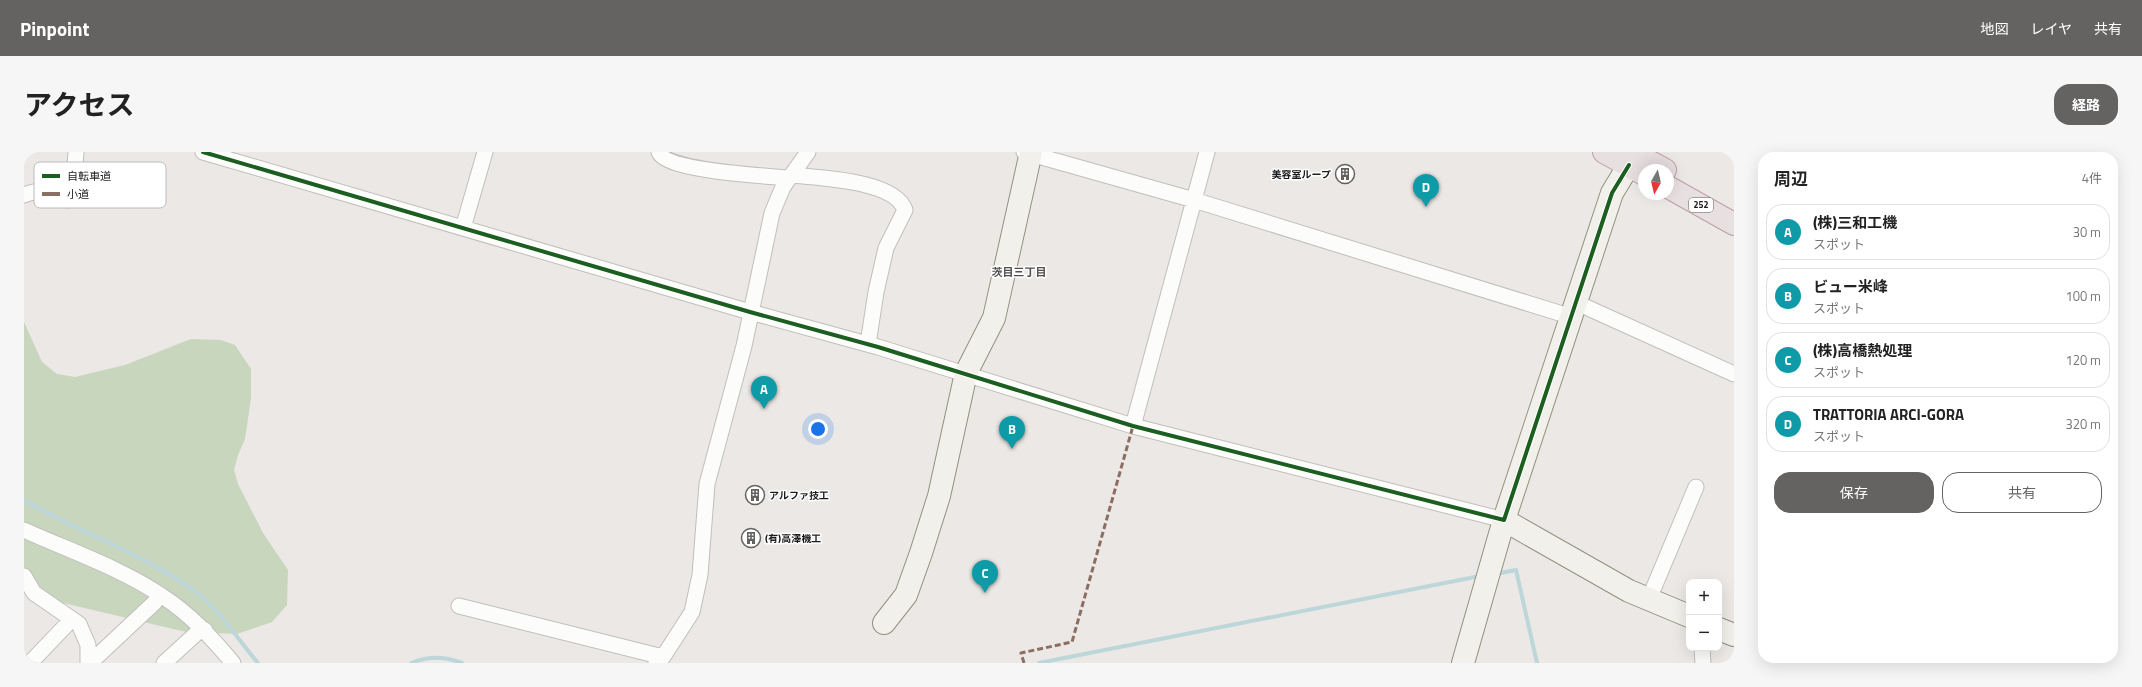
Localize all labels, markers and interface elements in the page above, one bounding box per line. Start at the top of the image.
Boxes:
text: Pinpoint [20,14,89,43]
text: 地図 [1980,18,2008,39]
text: レイヤ [2030,18,2072,39]
text: 共有 [2094,18,2122,39]
text: アクセス [24,83,135,126]
button: 経路 [2054,84,2118,125]
legend [34,162,166,208]
building icon: 美容室ループ [1334,163,1356,185]
north arrow [1638,164,1674,200]
text: 周辺 [1774,166,1808,192]
place label: 美容室ループ [1272,167,1331,182]
text: 自転車道 [67,168,111,184]
text: 4件 [2082,168,2102,188]
pin: D [1413,174,1439,207]
text: 小道 [67,186,89,202]
road number: 252 [1689,198,1713,212]
text: (株)三和工機 [1813,211,1897,234]
text: A [1784,222,1792,242]
text: 30 m [2073,222,2101,242]
text: スポット [1813,234,1865,254]
district label: 茨目三丁目 [992,264,1047,280]
text: ビュー米峰 [1813,275,1888,298]
text: B [1784,286,1792,306]
text: 100 m [2065,286,2101,306]
text: スポット [1813,298,1865,318]
text: (株)高橋熱処理 [1813,339,1912,362]
text: C [1784,350,1792,370]
text: 120 m [2065,350,2101,370]
text: スポット [1813,362,1865,382]
pin: A [751,376,777,409]
text: TRATTORIA ARCI-GORA [1813,403,1964,426]
text: D [1784,414,1792,434]
text: 320 m [2065,414,2101,434]
pin: B [999,416,1025,449]
your location [808,419,828,439]
text: スポット [1813,426,1865,446]
button: 保存 [1774,472,1934,513]
button: 共有 [1942,472,2102,513]
building icon: アルファ技工 [744,484,766,506]
place label: アルファ技工 [769,488,829,503]
building icon: (有)高澤機工 [740,527,762,549]
place label: (有)高澤機工 [765,531,821,546]
pin: C [972,560,998,593]
map controls [1686,579,1722,651]
button: + [1686,579,1722,615]
button: − [1686,615,1722,651]

